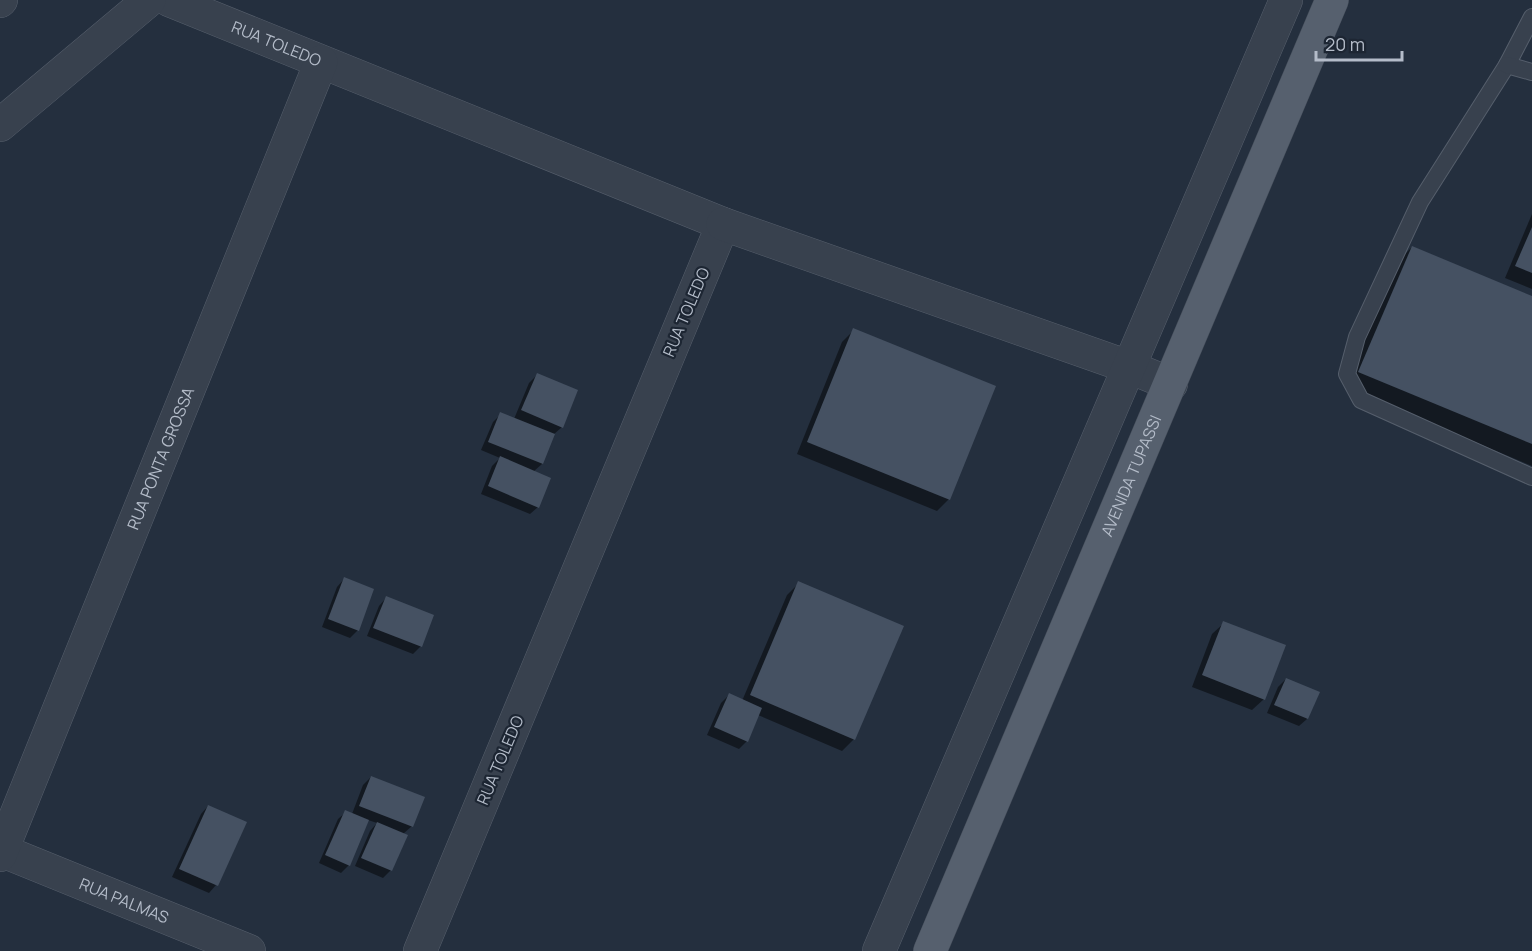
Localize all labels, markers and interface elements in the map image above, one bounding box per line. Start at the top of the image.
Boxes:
street label: RUA TOLEDO [228,15,325,72]
scale bar [1316,24,1402,62]
text: 20 m [1325,32,1365,56]
street label: RUA TOLEDO [657,264,715,360]
street label: RUA PONTA GROSSA [122,384,199,533]
street label: AVENIDA TUPASSI [1096,412,1166,540]
street label: RUA TOLEDO [471,712,529,808]
street label: RUA PALMAS [76,872,172,928]

